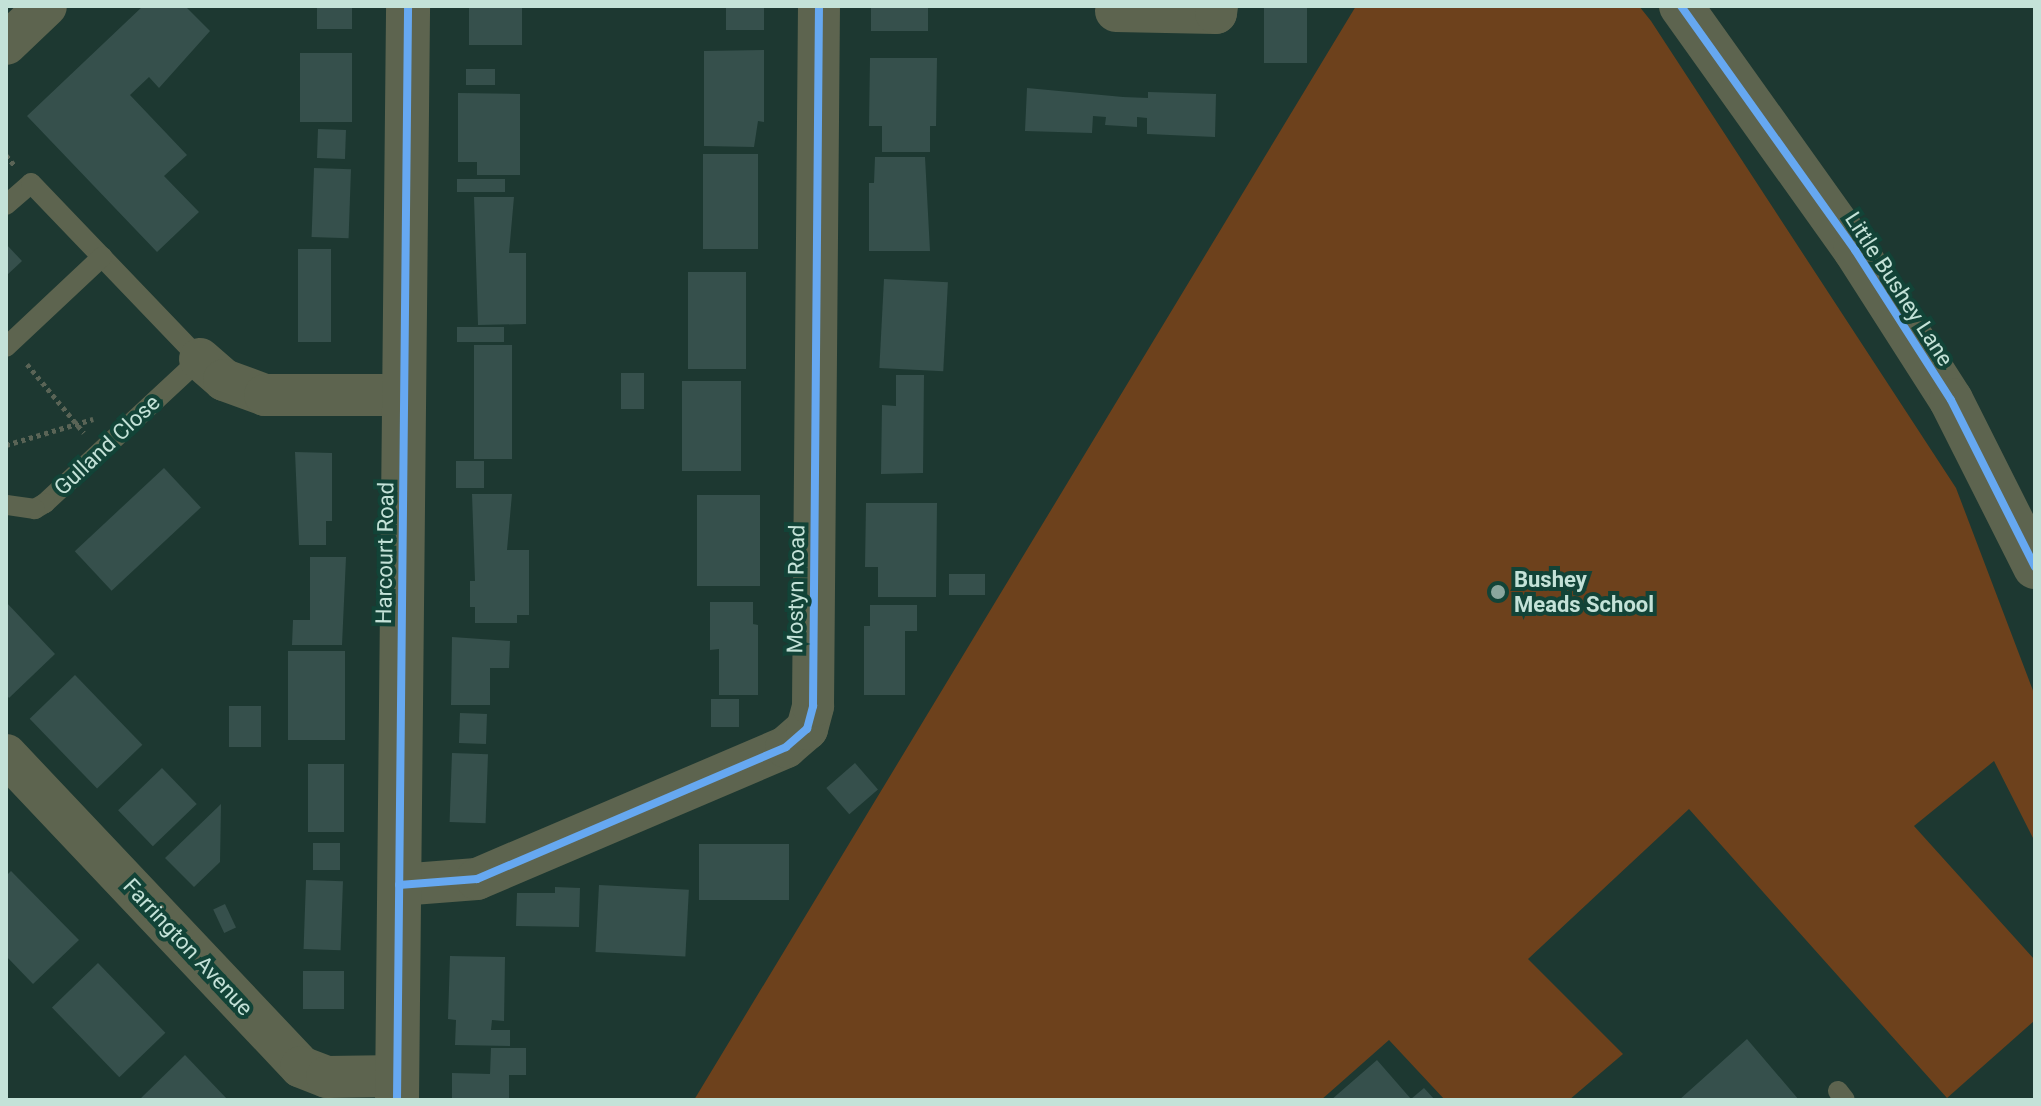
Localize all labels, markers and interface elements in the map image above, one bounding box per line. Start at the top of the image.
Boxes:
street label: Little Bushey Lane [1839,207,1959,371]
street label: Gulland Close [49,389,165,501]
street label: Harcourt Road [371,482,399,624]
street label: Mostyn Road [782,524,810,654]
place label: Bushey Meads School [1514,566,1654,618]
marker: Bushey Meads School [1489,583,1507,601]
street label: Farrington Avenue [118,873,258,1021]

